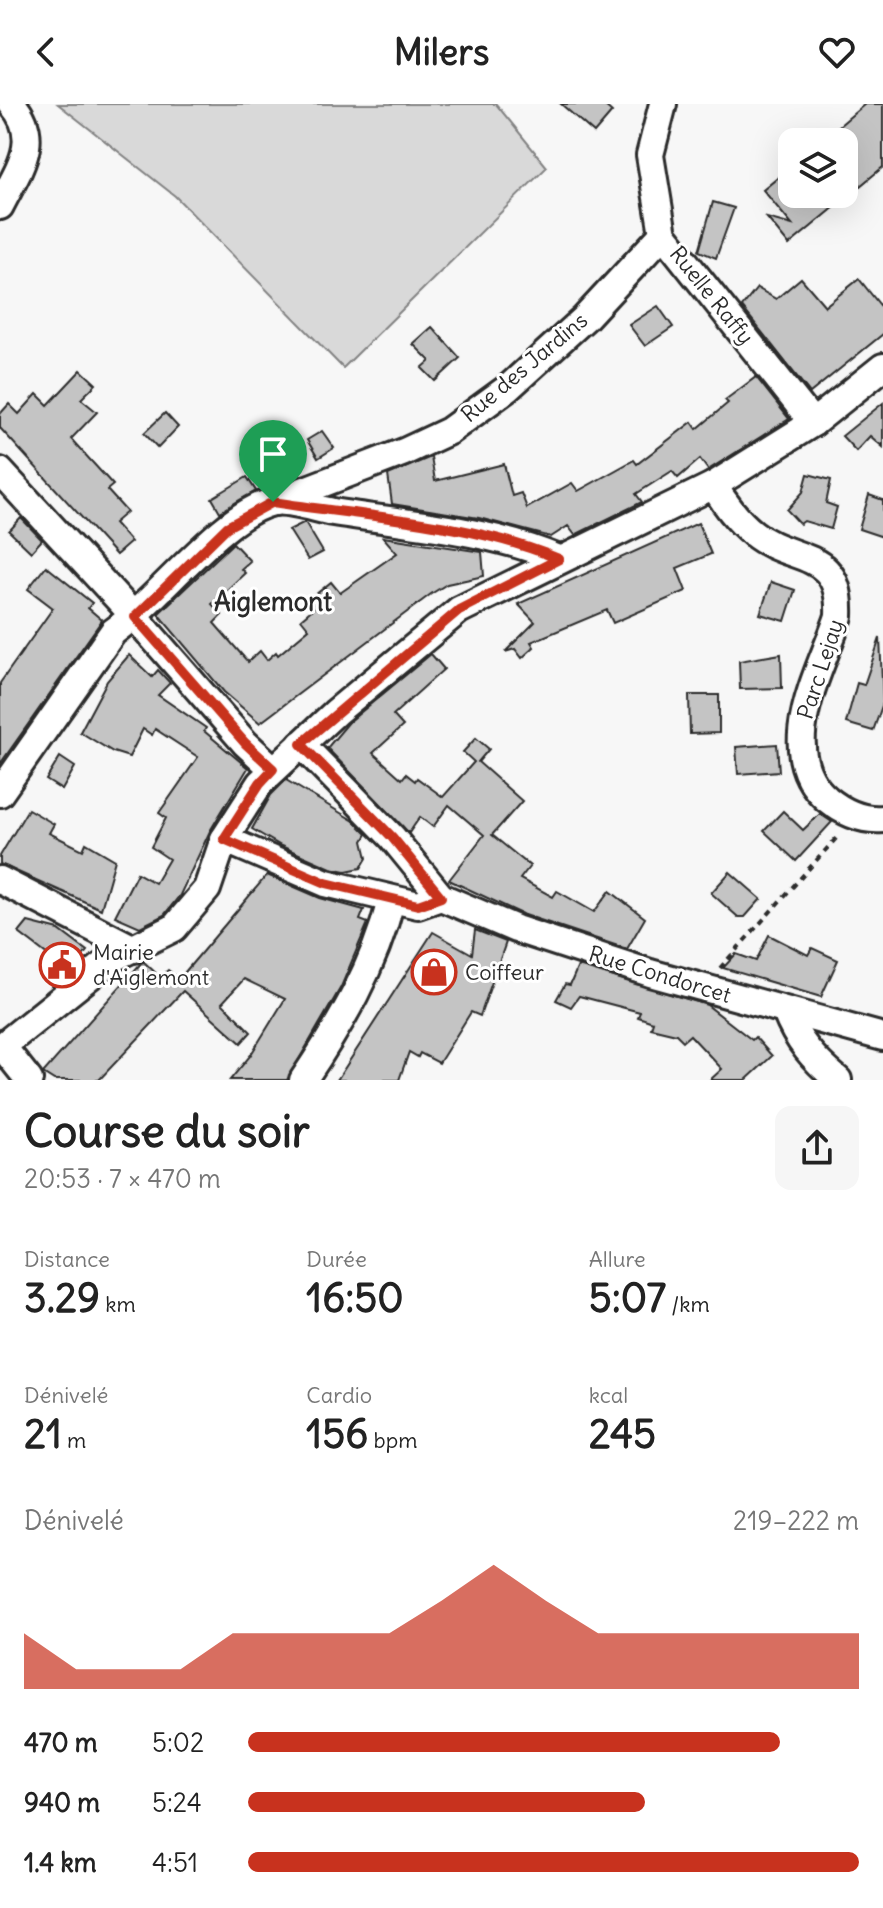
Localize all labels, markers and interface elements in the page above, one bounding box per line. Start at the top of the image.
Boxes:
icon: back [24,30,68,74]
text: Milers [394,30,489,75]
icon: heart [815,30,859,74]
map controls [778,128,858,208]
button: layers [778,128,858,208]
street label: Ruelle Raffy [664,240,760,350]
street label: Rue des Jardins [455,306,593,428]
pin [239,420,307,502]
icon: arrive [251,432,295,476]
district label: Aiglemont [214,585,332,618]
street label: Parc Lejay [791,615,849,723]
place label: Mairie d'Aiglemont [93,938,209,991]
street label: Rue Condorcet [586,939,734,1009]
public building icon: Mairie d'Aiglemont [38,941,86,989]
shop icon: Coiffeur [410,948,458,996]
place label: Coiffeur [465,958,544,986]
text: Course du soir [24,1104,310,1159]
button: share [775,1106,859,1190]
text: 20:53 · 7 × 470 m [24,1162,221,1195]
text: Distance [24,1245,110,1273]
text: Durée [306,1245,367,1273]
text: Allure [589,1245,646,1273]
text: 3.29 [24,1273,100,1323]
text: 16:50 [306,1273,404,1323]
text: 5:07 [589,1273,666,1323]
text: km [100,1290,136,1318]
text: /km [666,1290,710,1318]
text: Dénivelé [24,1381,108,1409]
text: Cardio [306,1381,372,1409]
text: kcal [589,1381,628,1409]
text: 21 [24,1409,62,1459]
text: 156 [306,1409,368,1459]
text: 245 [589,1409,656,1459]
text: m [62,1426,86,1454]
text: bpm [368,1426,418,1454]
text: Dénivelé [24,1504,124,1537]
text: 219–222 m [733,1504,859,1537]
text: 470 m [24,1726,98,1759]
text: 5:02 [152,1726,204,1759]
text: 940 m [24,1786,100,1819]
text: 5:24 [152,1786,202,1819]
text: 1.4 km [24,1846,97,1879]
text: 4:51 [152,1846,198,1879]

